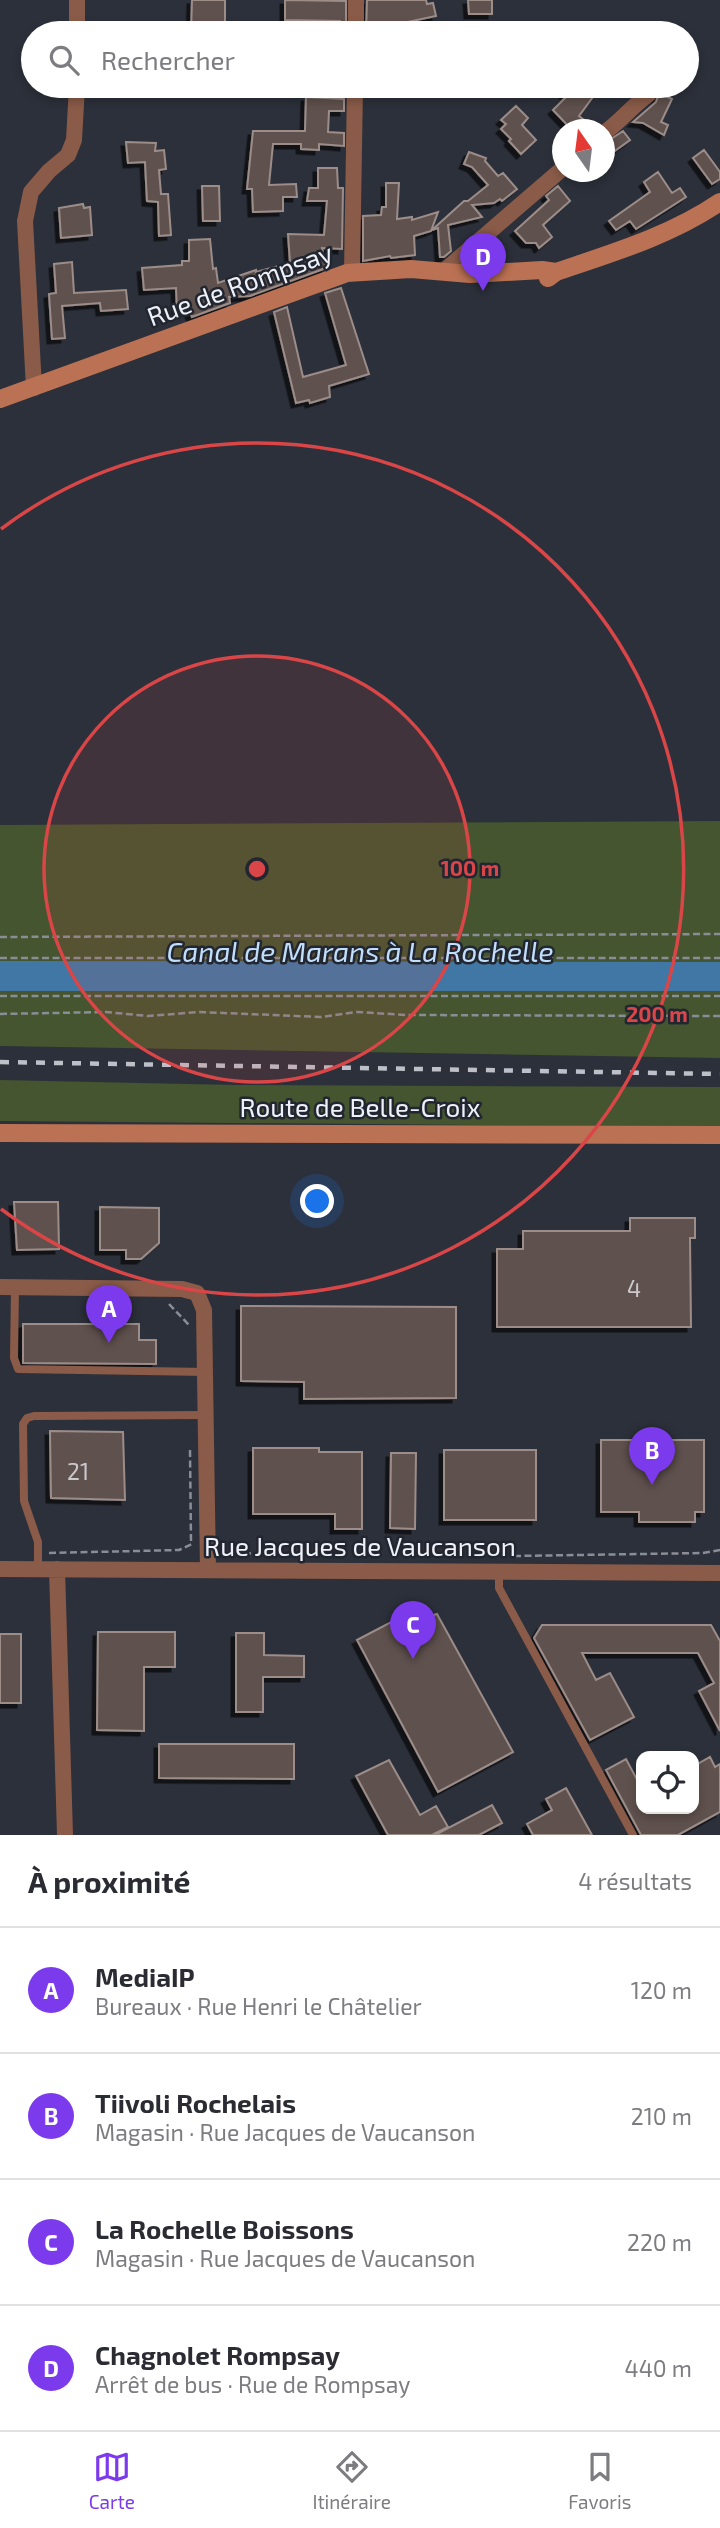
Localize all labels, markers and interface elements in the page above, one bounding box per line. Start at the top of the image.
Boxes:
search box [21,21,699,98]
icon: search [45,41,83,79]
text: Rechercher [101,44,235,75]
north arrow [552,119,615,182]
pin: D [460,233,506,291]
street label: Rue de Rompsay [143,236,337,332]
text: 100 m [441,855,499,880]
centre of rings [245,857,269,881]
water label: Canal de Marans à La Rochelle [166,934,554,968]
text: 200 m [626,1001,688,1026]
street label: Route de Belle-Croix [240,1091,481,1122]
your location [300,1184,334,1218]
house number: 4 [627,1274,641,1302]
pin: A [86,1285,132,1343]
pin: B [629,1427,675,1485]
house number: 21 [67,1457,89,1485]
street label: Rue Jacques de Vaucanson [204,1530,516,1561]
pin: C [390,1601,436,1659]
map controls [636,1751,699,1814]
button: locate [636,1751,699,1814]
text: À proximité [28,1863,190,1899]
text: 4 résultats [578,1867,692,1895]
text: MediaIP [95,1961,195,1992]
text: A [43,1976,59,2004]
text: 120 m [631,1976,692,2004]
text: Bureaux · Rue Henri le Châtelier [95,1992,422,2020]
text: Tiivoli Rochelais [95,2087,296,2118]
text: B [44,2102,58,2130]
text: 210 m [631,2102,692,2130]
text: Magasin · Rue Jacques de Vaucanson [95,2118,475,2146]
text: La Rochelle Boissons [95,2213,354,2244]
text: C [44,2228,58,2256]
text: 220 m [627,2228,692,2256]
text: Magasin · Rue Jacques de Vaucanson [95,2244,475,2272]
text: Chagnolet Rompsay [95,2339,340,2370]
text: D [43,2354,59,2382]
text: 440 m [625,2354,692,2382]
text: Arrêt de bus · Rue de Rompsay [95,2370,411,2398]
tab: Carte [89,2448,135,2513]
tab: Itinéraire [312,2448,391,2513]
tab: Favoris [568,2448,631,2513]

